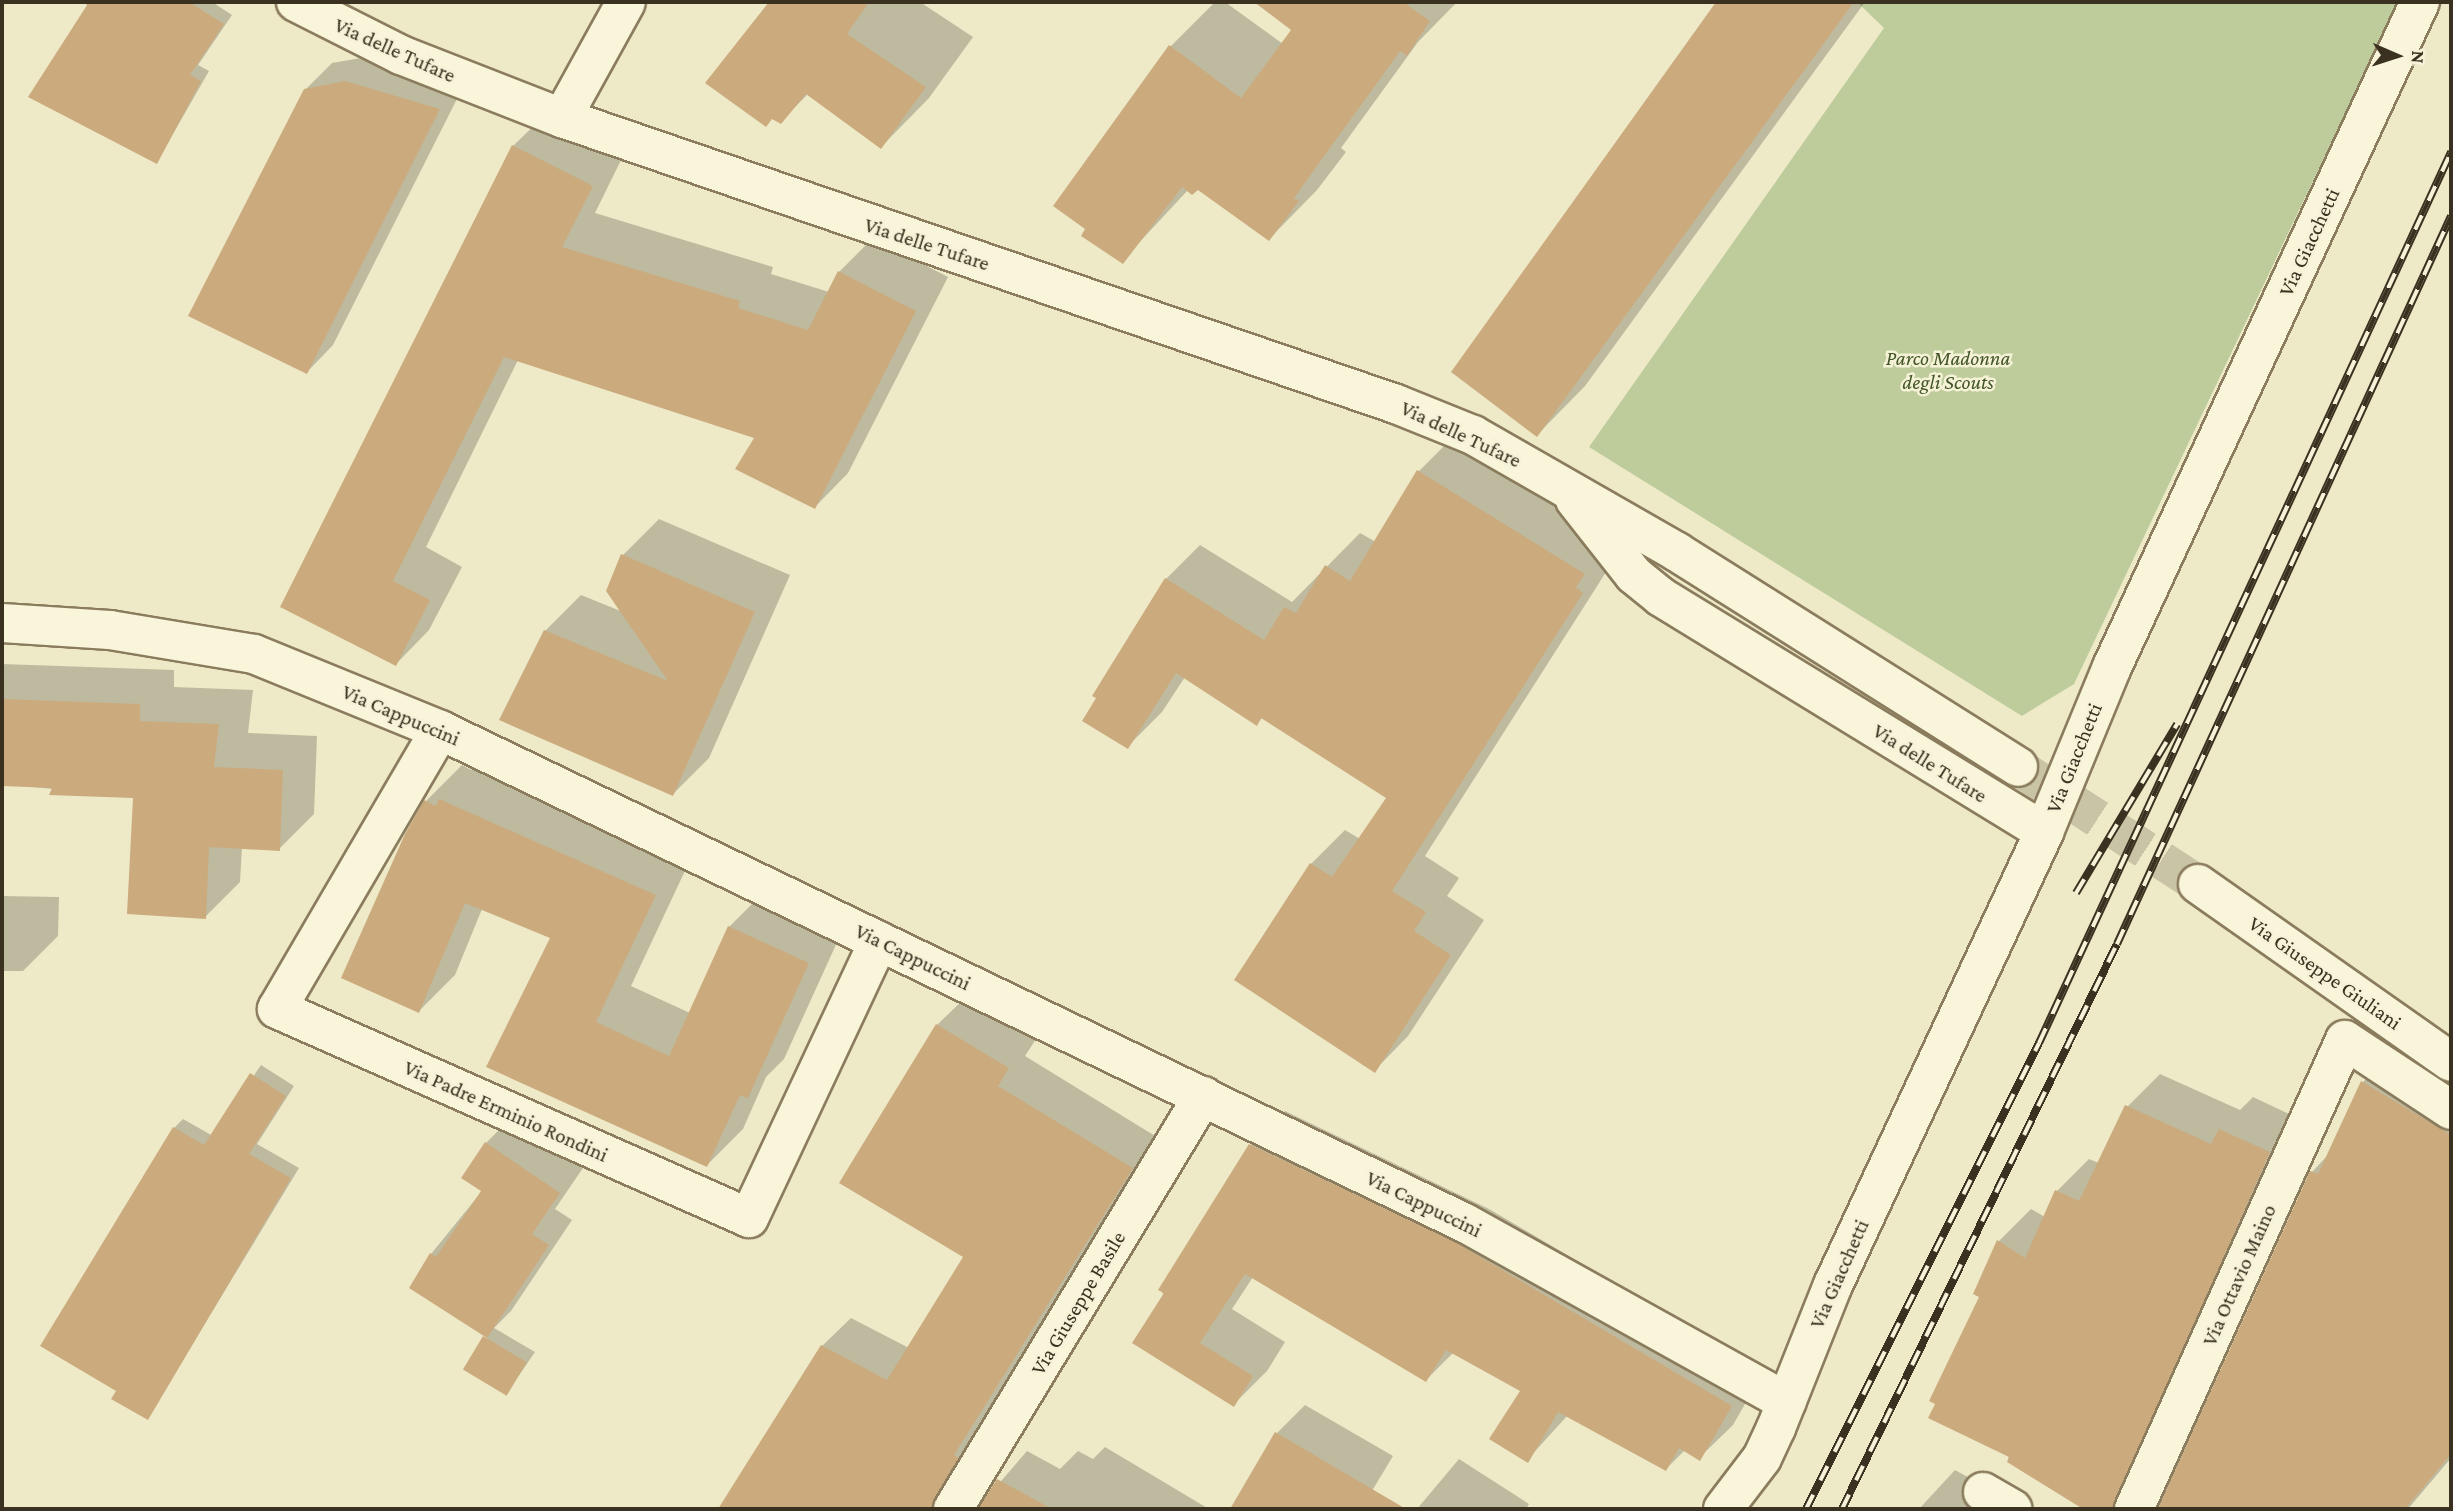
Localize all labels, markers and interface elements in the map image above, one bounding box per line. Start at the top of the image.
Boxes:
street label: Via delle Tufare [331,12,459,88]
north arrow [2362,21,2432,91]
text: N [2408,50,2429,64]
street label: Via Giacchetti [2273,184,2345,300]
street label: Via delle Tufare [861,212,993,276]
park label: Parco Madonna degli Scouts [1886,345,2010,395]
street label: Via delle Tufare [1397,395,1525,473]
street label: Via Cappuccini [338,679,464,751]
street label: Via Giacchetti [2041,699,2107,817]
street label: Via delle Tufare [1868,718,1992,808]
street label: Via Giuseppe Giuliani [2244,911,2406,1035]
street label: Via Cappuccini [851,918,975,996]
street label: Via Padre Erminio Rondini [400,1055,612,1167]
street label: Via Cappuccini [1362,1165,1486,1243]
street label: Via Ottavio Maino [2197,1200,2281,1350]
street label: Via Giacchetti [1804,1216,1874,1332]
street label: Via Giuseppe Basile [1025,1227,1131,1379]

